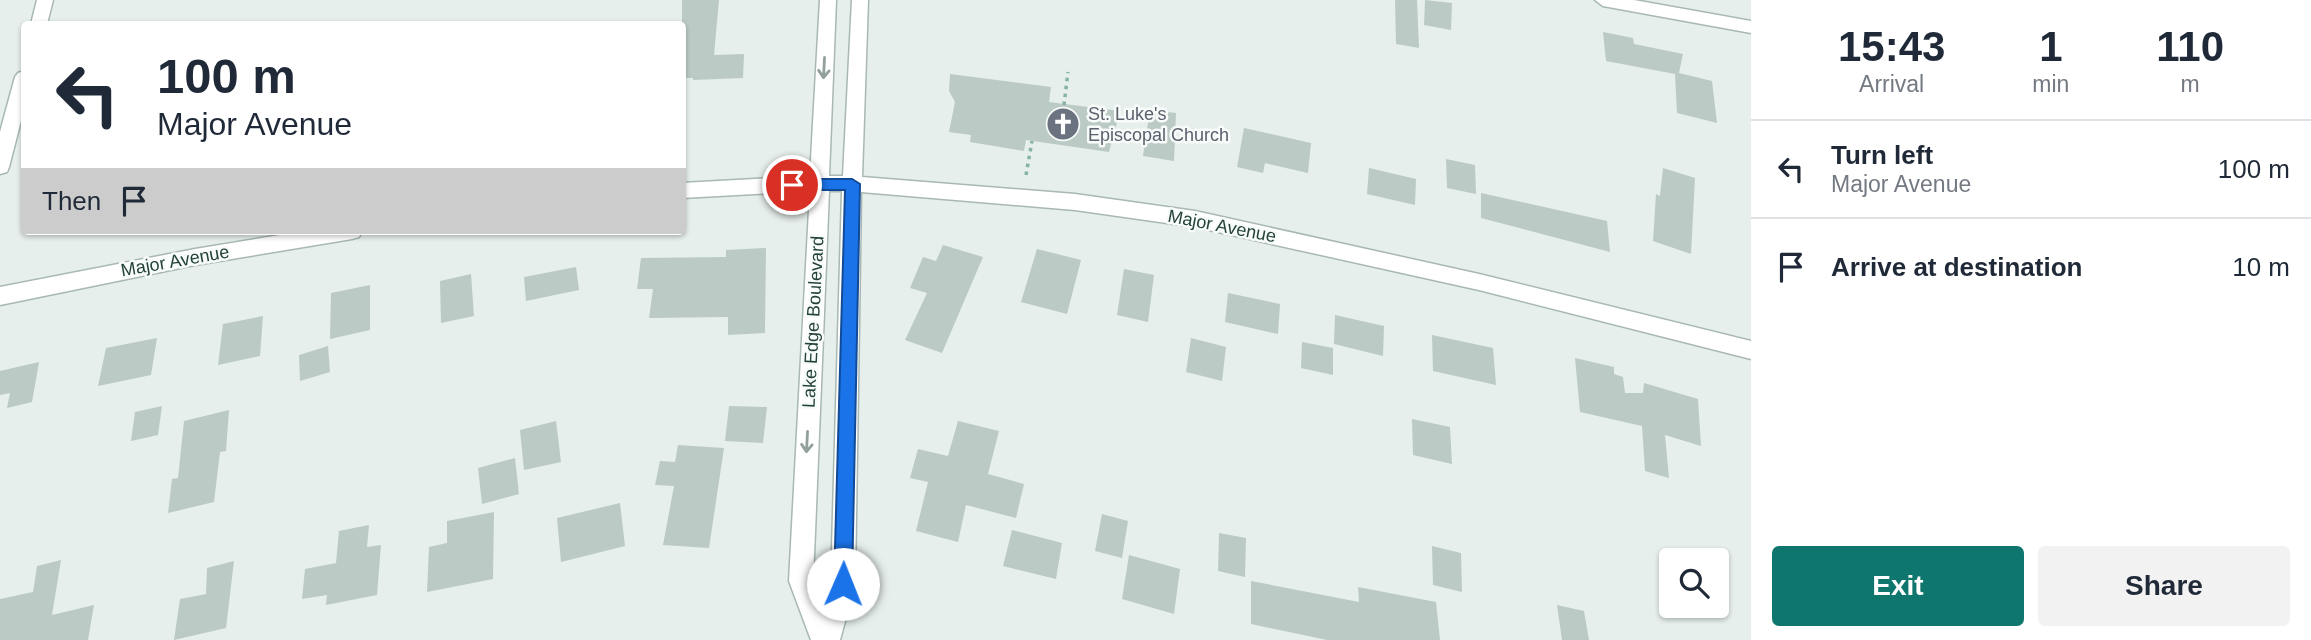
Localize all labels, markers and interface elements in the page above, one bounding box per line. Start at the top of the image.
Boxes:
text: 15:43 [1838,23,1945,70]
text: 1 [2039,23,2063,70]
text: 110 [2156,23,2224,70]
icon: left [42,49,133,140]
text: 100 m [157,49,296,103]
one-way arrow [818,56,831,79]
text: Arrival [1859,71,1924,97]
text: min [2032,71,2069,97]
text: m [2181,71,2200,97]
place label: St. Luke's Episcopal Church [1088,104,1229,145]
church icon: St. Luke's Episcopal Church [1044,105,1082,143]
text: Major Avenue [157,106,352,142]
text: Turn left [1831,140,1933,170]
icon: left [1772,150,1810,188]
text: 100 m [2218,154,2290,184]
pin [762,155,822,215]
icon: arrive [773,166,811,204]
text: Major Avenue [1831,171,1971,197]
icon: arrive [115,182,153,220]
text: Then [42,186,101,216]
street label: Major Avenue [1166,206,1278,246]
street label: Lake Edge Boulevard [799,236,827,408]
street label: Major Avenue [119,242,231,280]
icon: arrive [1772,248,1810,286]
text: Arrive at destination [1831,252,2082,282]
text: 10 m [2232,252,2290,282]
one-way arrow [801,431,814,454]
button: Exit [1772,546,2024,626]
button: Share [2038,546,2290,626]
position arrow [806,547,880,621]
map controls [1659,548,1729,618]
button: search [1659,548,1729,618]

